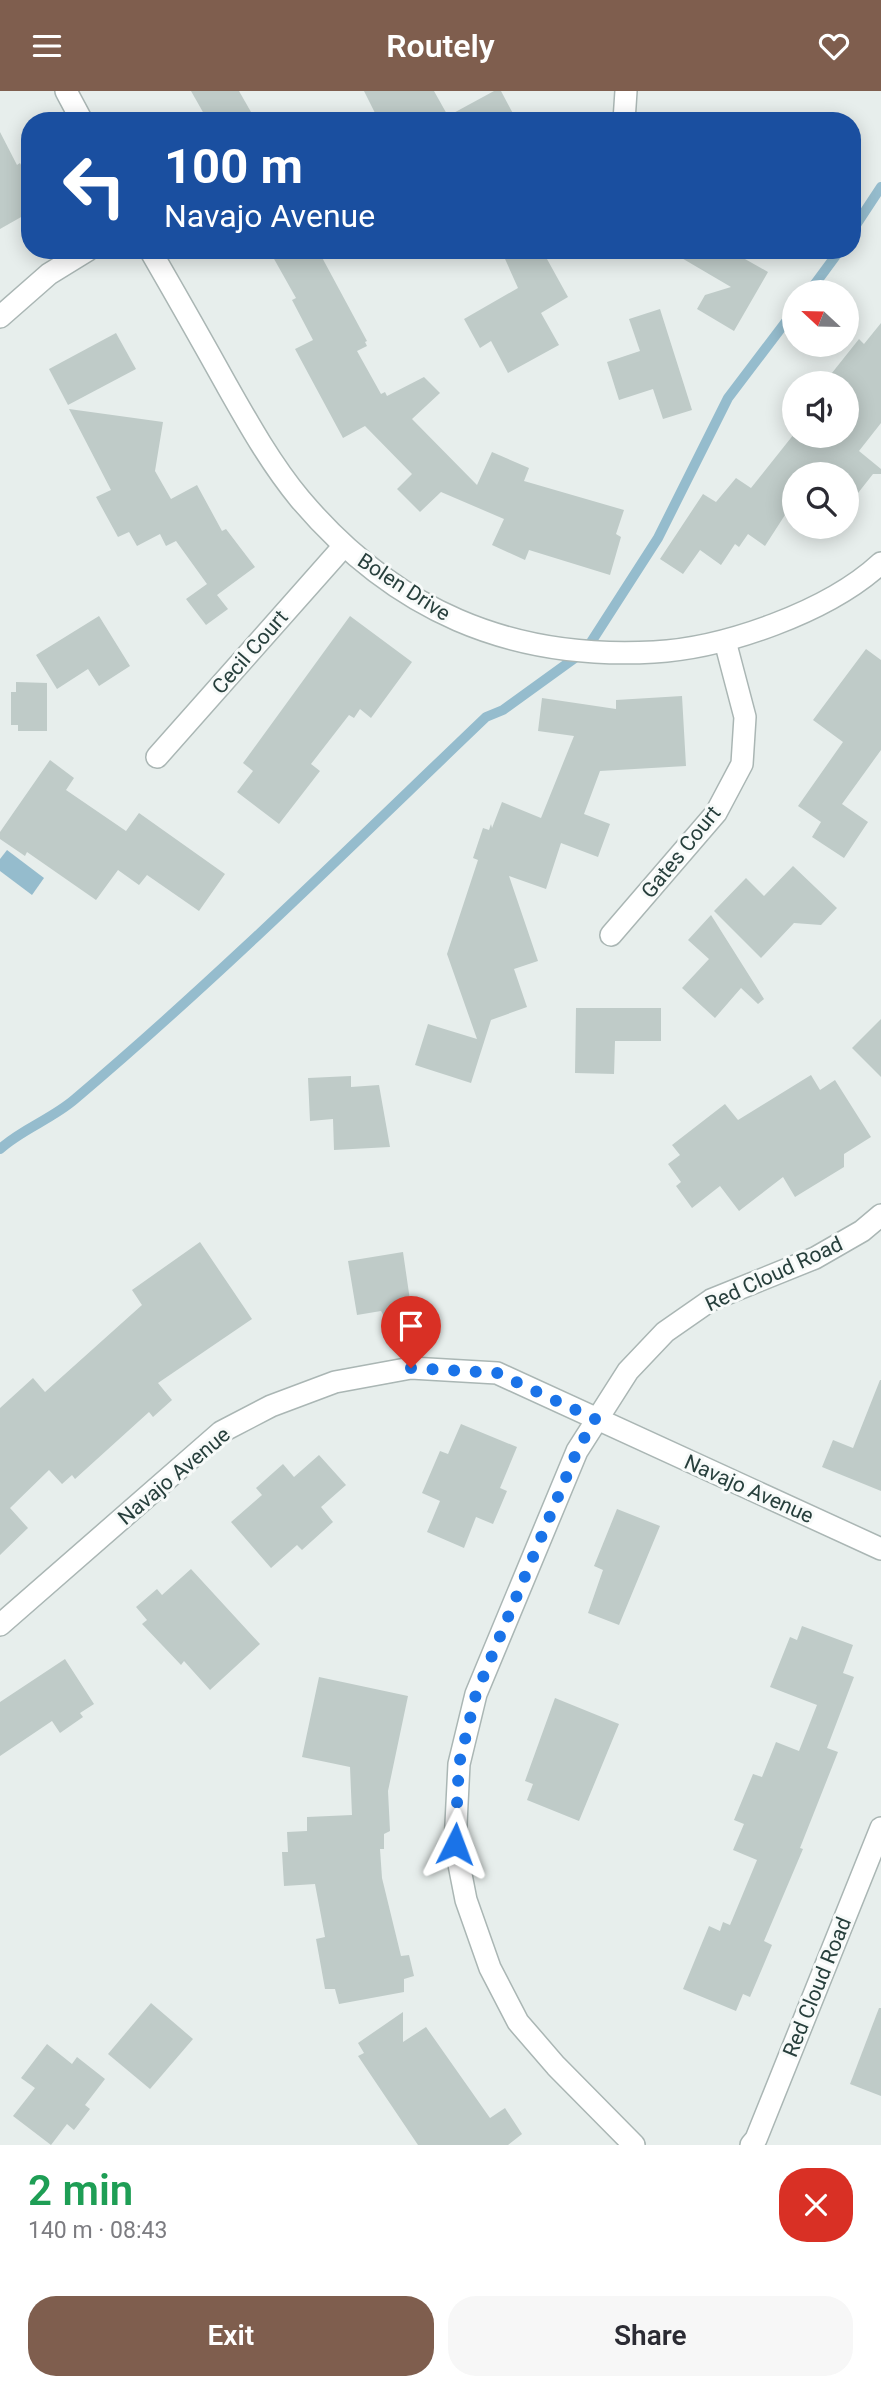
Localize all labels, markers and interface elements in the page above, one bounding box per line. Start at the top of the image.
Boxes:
icon: menu [28,27,66,65]
text: Routely [386,27,495,65]
icon: heart [815,27,853,65]
text: 100 m [164,138,303,195]
icon: left [49,140,140,231]
text: Navajo Avenue [164,197,375,235]
north arrow [782,280,859,357]
map controls [782,280,859,539]
button: sound [782,371,859,448]
button: search [782,462,859,539]
street label: Bolen Drive [353,548,455,626]
street label: Cecil Court [207,605,293,699]
street label: Gates Court [637,801,725,903]
street label: Red Cloud Road [702,1232,846,1316]
pin [381,1296,441,1368]
icon: arrive [392,1307,430,1345]
street label: Navajo Avenue [113,1422,235,1530]
street label: Navajo Avenue [681,1450,817,1528]
position arrow [418,1807,492,1881]
street label: Red Cloud Road [778,1914,856,2060]
text: 2 min [28,2166,133,2215]
button: close [779,2168,853,2242]
text: 140 m · 08:43 [28,2217,167,2244]
button: Exit [28,2296,434,2376]
button: Share [448,2296,853,2376]

